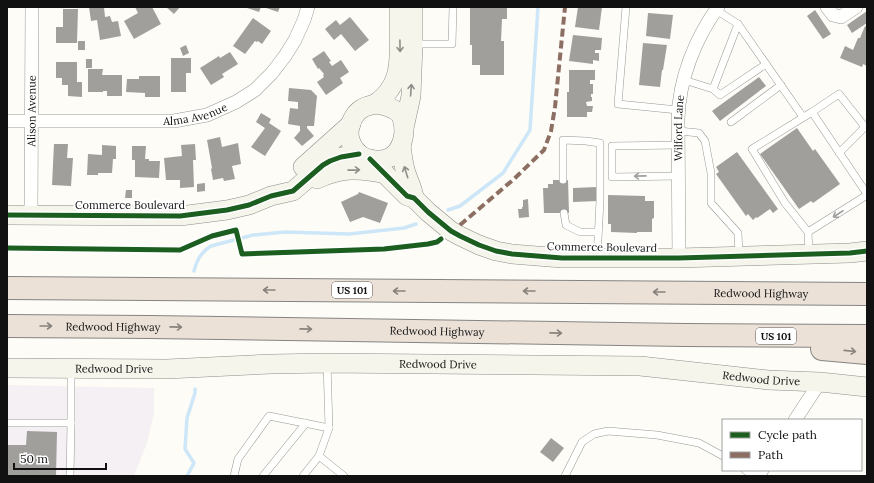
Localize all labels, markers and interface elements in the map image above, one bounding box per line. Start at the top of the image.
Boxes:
one-way arrow [396,39,403,52]
street label: Alison Avenue [24,75,39,148]
one-way arrow [407,84,415,97]
street label: Wilford Lane [671,94,687,161]
street label: Alma Avenue [162,100,229,128]
one-way arrow [402,165,409,178]
one-way arrow [347,166,360,174]
one-way arrow [634,173,647,180]
street label: Commerce Boulevard [75,198,186,212]
one-way arrow [832,209,843,218]
street label: Commerce Boulevard [547,239,658,255]
road number: US 101 [332,282,372,298]
one-way arrow [263,286,276,294]
street label: Redwood Highway [713,286,809,301]
one-way arrow [393,287,406,295]
one-way arrow [523,287,536,295]
one-way arrow [653,288,666,296]
street label: Redwood Highway [65,319,161,334]
one-way arrow [39,322,52,330]
one-way arrow [169,323,182,331]
street label: Redwood Highway [389,324,485,339]
one-way arrow [299,325,312,333]
road number: US 101 [756,328,796,344]
one-way arrow [549,329,562,337]
one-way arrow [843,348,856,355]
street label: Redwood Drive [399,357,477,371]
street label: Redwood Drive [75,361,153,376]
street label: Redwood Drive [722,368,800,388]
legend [722,419,862,471]
text: Cycle path [758,427,817,442]
scale bar [14,445,106,471]
text: Path [758,447,783,462]
text: 50 m [20,451,48,466]

